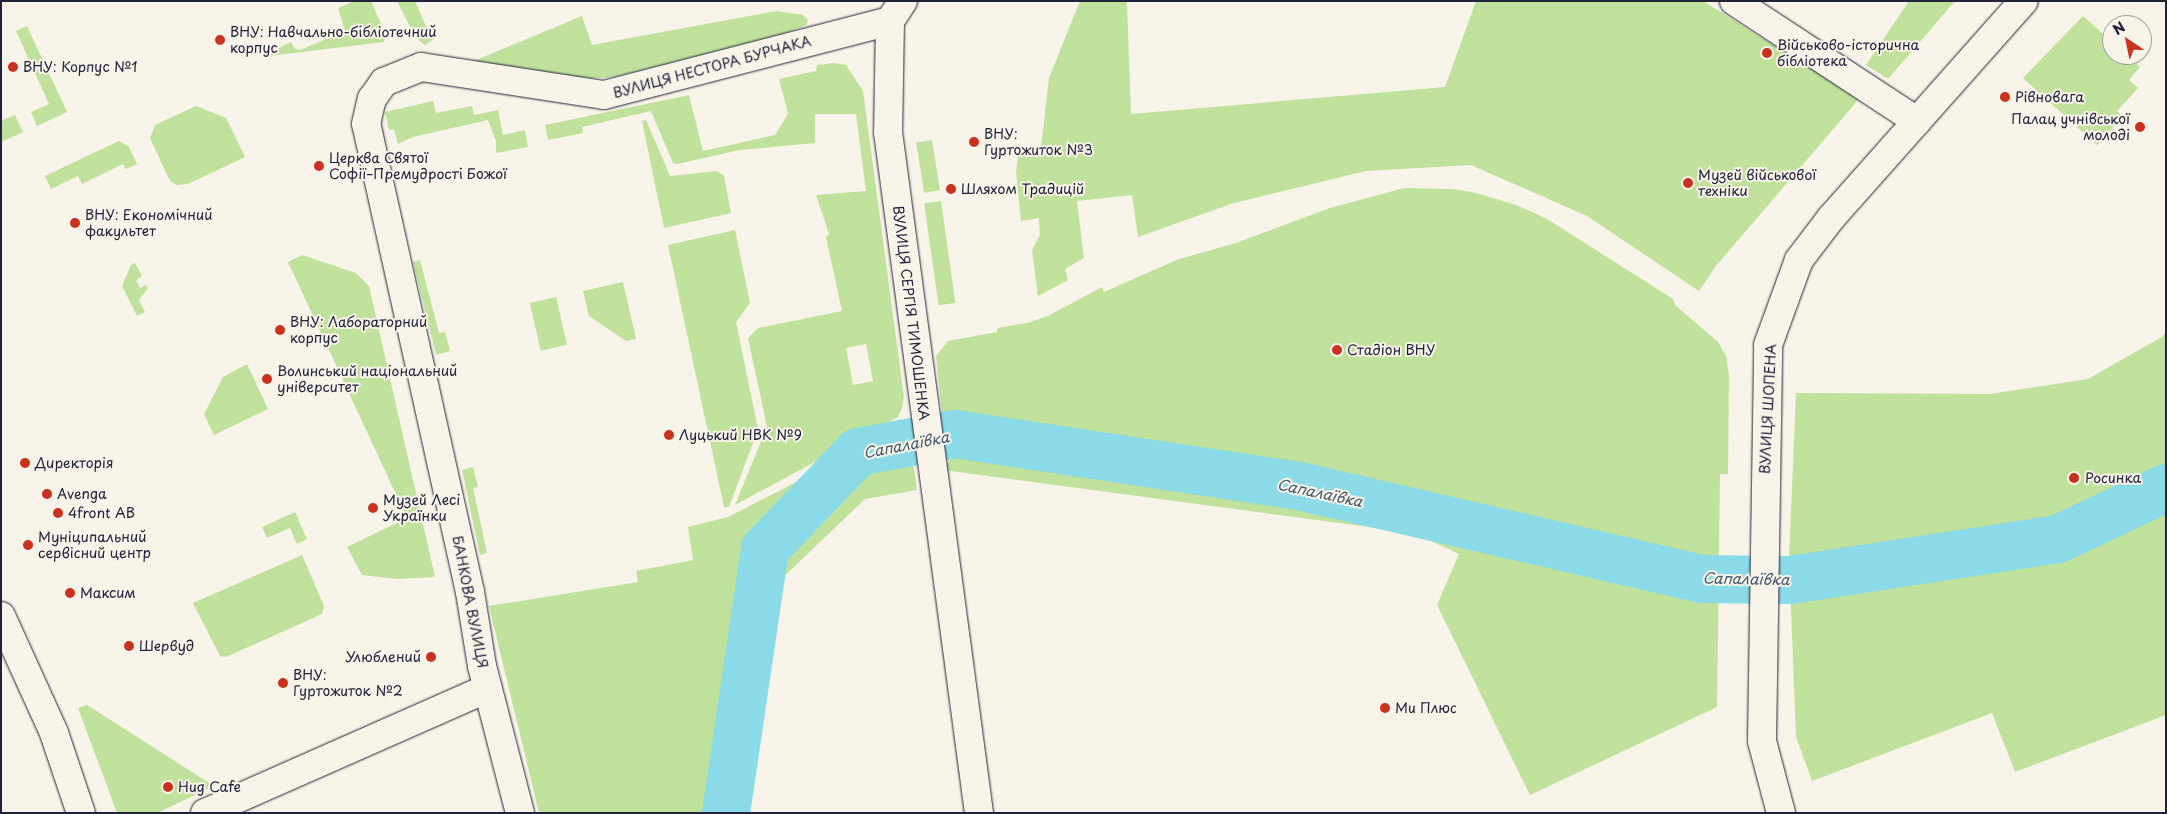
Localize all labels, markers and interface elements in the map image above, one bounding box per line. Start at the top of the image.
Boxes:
north arrow [2102,15,2152,65]
text: N [2108,16,2129,40]
place label: ВНУ: Навчально-бібліотечний корпус [230,24,437,56]
street label: ВУЛИЦЯ НЕСТОРА БУРЧАКА [611,32,813,102]
marker: ВНУ: Навчально-бібліотечний корпус [214,34,226,46]
place label: Військово-історична бібліотека [1777,37,1919,70]
marker: Військово-історична бібліотека [1761,47,1773,59]
place label: ВНУ: Корпус №1 [23,59,138,75]
marker: ВНУ: Корпус №1 [7,61,19,73]
place label: Рівновага [2015,89,2084,105]
marker: Рівновага [1999,91,2011,103]
place label: Палац учнівської молоді [2011,111,2130,144]
marker: Палац учнівської молоді [2134,121,2146,133]
place label: ВНУ: Гуртожиток №3 [984,126,1093,158]
marker: ВНУ: Гуртожиток №3 [968,136,980,148]
place label: Церква Святої Софії–Премудрості Божої [329,150,507,182]
marker: Церква Святої Софії–Премудрості Божої [313,160,325,172]
place label: Музей військової техніки [1698,167,1817,200]
marker: Музей військової техніки [1682,177,1694,189]
place label: Шляхом Традицій [961,181,1085,197]
marker: Шляхом Традицій [945,183,957,195]
street label: ВУЛИЦЯ СЕРГІЯ ТИМОШЕНКА [889,203,933,423]
place label: ВНУ: Економічний факультет [85,207,213,240]
marker: ВНУ: Економічний факультет [69,217,81,229]
place label: ВНУ: Лабораторний корпус [290,314,427,347]
marker: ВНУ: Лабораторний корпус [274,324,286,336]
place label: Стадіон ВНУ [1347,342,1436,358]
street label: ВУЛИЦЯ ШОПЕНА [1756,343,1780,475]
marker: Стадіон ВНУ [1331,344,1343,356]
place label: Волинський національний університет [277,363,459,396]
marker: Волинський національний університет [261,373,273,385]
place label: Луцький НВК №9 [679,427,802,443]
water label: Сапалаївка [862,427,950,461]
marker: Луцький НВК №9 [663,429,675,441]
place label: Директорія [35,455,113,471]
marker: Директорія [19,457,31,469]
place label: Росинка [2085,470,2141,486]
marker: Росинка [2067,471,2081,485]
water label: Сапалаївка [1276,474,1364,510]
place label: Avenga [57,486,107,502]
marker: Avenga [41,488,53,500]
place label: Музей Лесі Українки [383,492,461,524]
marker: Музей Лесі Українки [367,502,379,514]
place label: 4front AB [68,505,135,521]
marker: 4front AB [52,507,64,519]
place label: Муніципальний сервісний центр [38,529,151,562]
street label: БАНКОВА ВУЛИЦЯ [449,534,491,670]
marker: Муніципальний сервісний центр [22,539,34,551]
water label: Сапалаївка [1702,568,1790,588]
place label: Максим [80,585,136,601]
marker: Максим [64,587,76,599]
place label: Шервуд [139,638,194,654]
marker: Шервуд [123,640,135,652]
place label: Улюблений [345,649,421,665]
marker: Улюблений [425,651,437,663]
place label: ВНУ: Гуртожиток №2 [293,667,403,700]
marker: ВНУ: Гуртожиток №2 [277,677,289,689]
place label: Ми Плюс [1395,700,1458,716]
marker: Ми Плюс [1379,702,1391,714]
place label: Hug Cafe [178,779,241,795]
marker: Hug Cafe [162,781,174,793]

